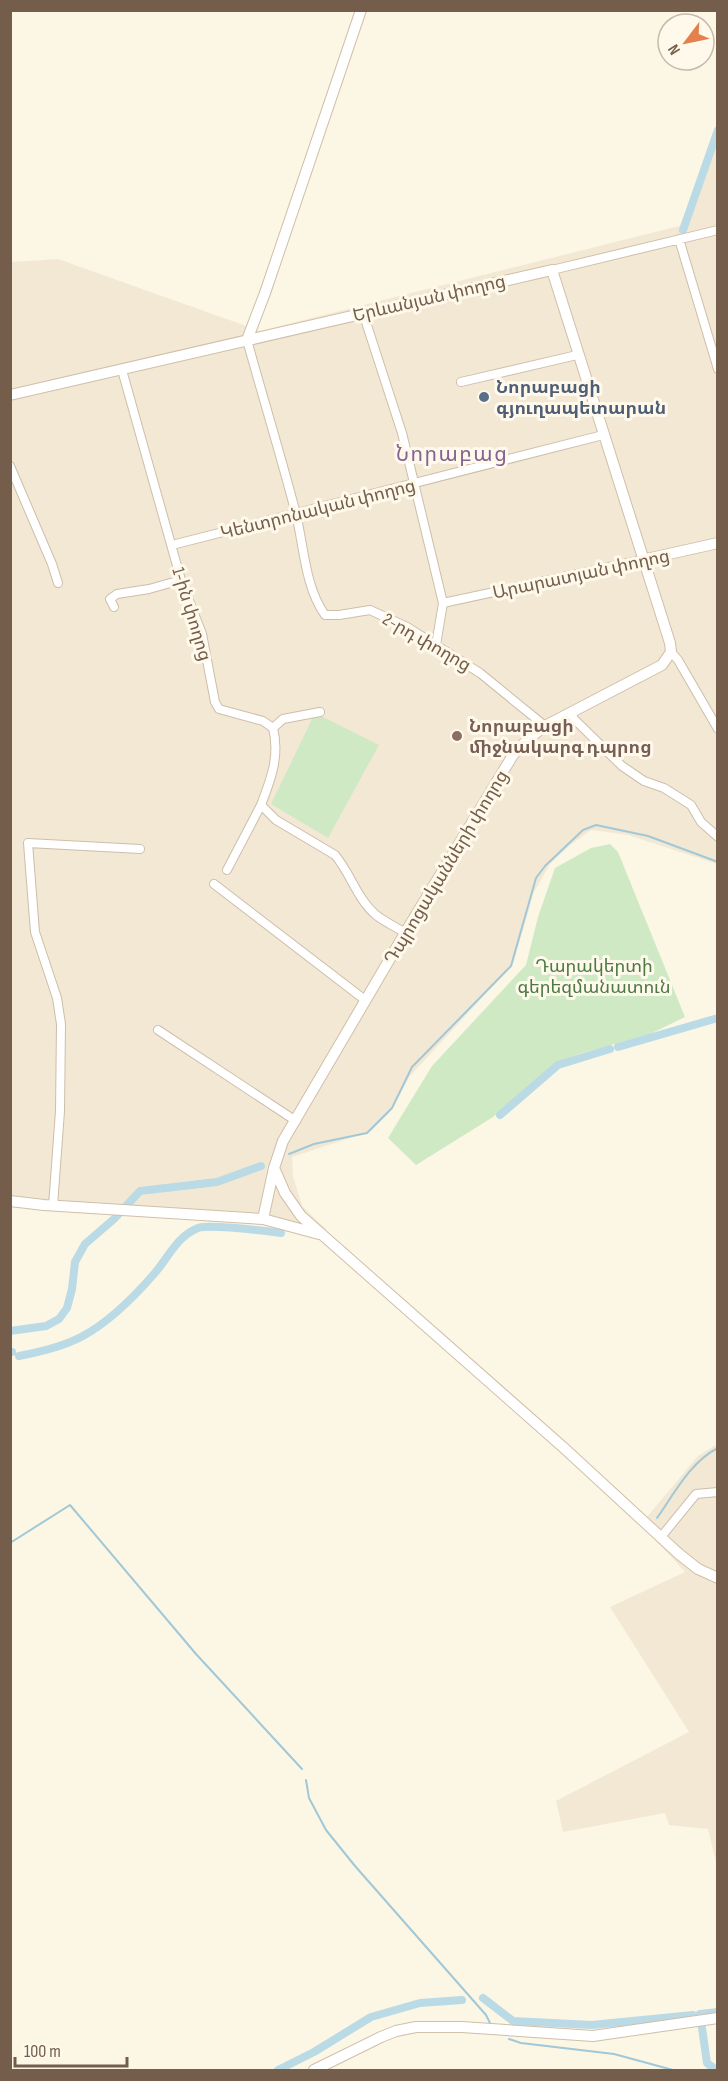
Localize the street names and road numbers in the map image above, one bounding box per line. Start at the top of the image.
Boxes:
street label: Երևանյան փողոց [351,271,508,326]
street label: Կենտրոնական փողոց [218,475,418,544]
street label: Արարատյան փողոց [491,545,672,604]
street label: 1-ին փողոց [167,565,216,663]
street label: 2-րդ փողոց [379,609,475,676]
street label: Դպրոցականների փողոց [380,766,513,968]

